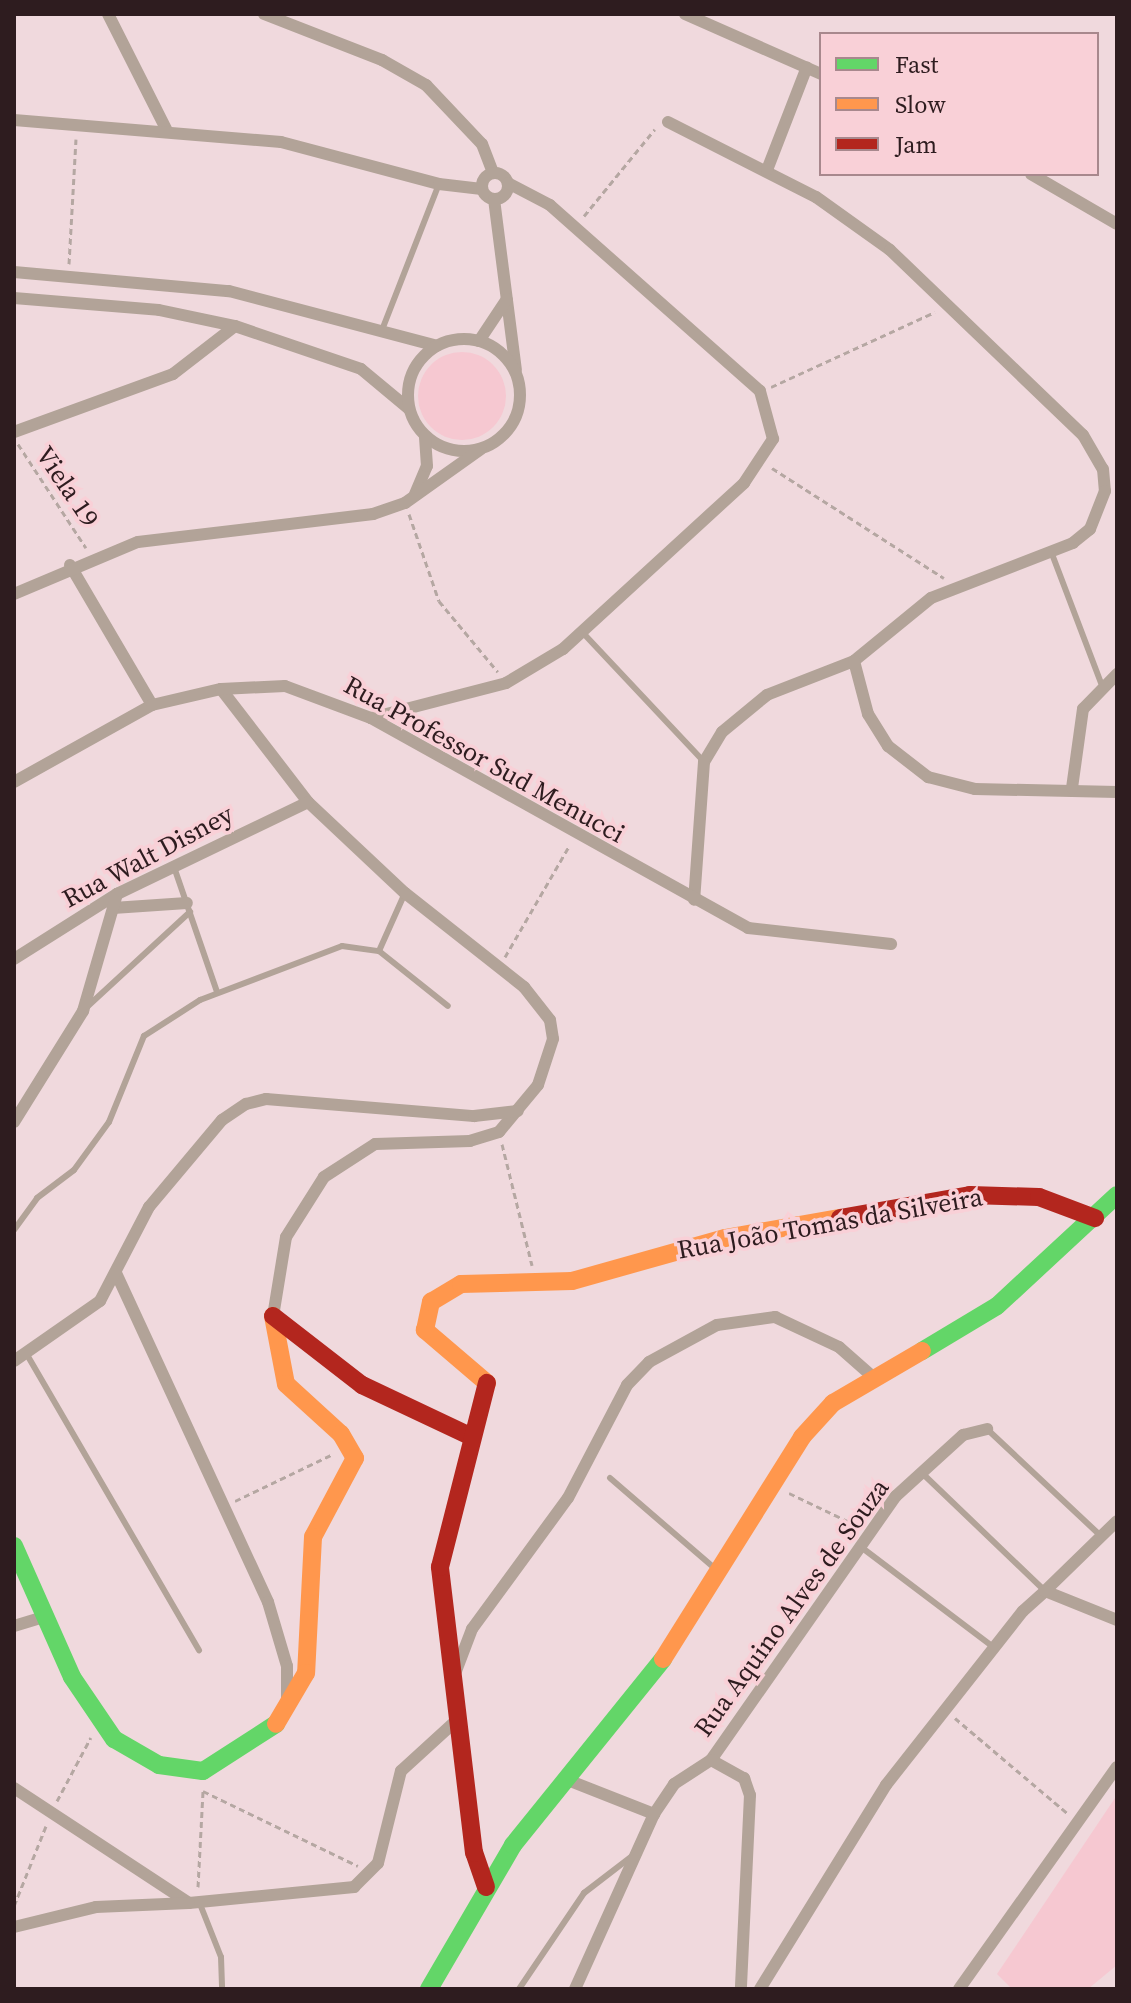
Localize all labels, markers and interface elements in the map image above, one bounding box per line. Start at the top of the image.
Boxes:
legend [819,32,1099,176]
text: Fast [895,48,938,81]
text: Slow [895,88,946,121]
text: Jam [895,128,937,161]
street label: Viela 19 [29,441,105,533]
street label: Rua Professor Sud Menucci [338,670,630,850]
street label: Rua Walt Disney [57,799,239,915]
street label: Rua João Tomas da Silveira [675,1182,985,1266]
street label: Rua Aquino Alves de Souza [688,1473,896,1743]

